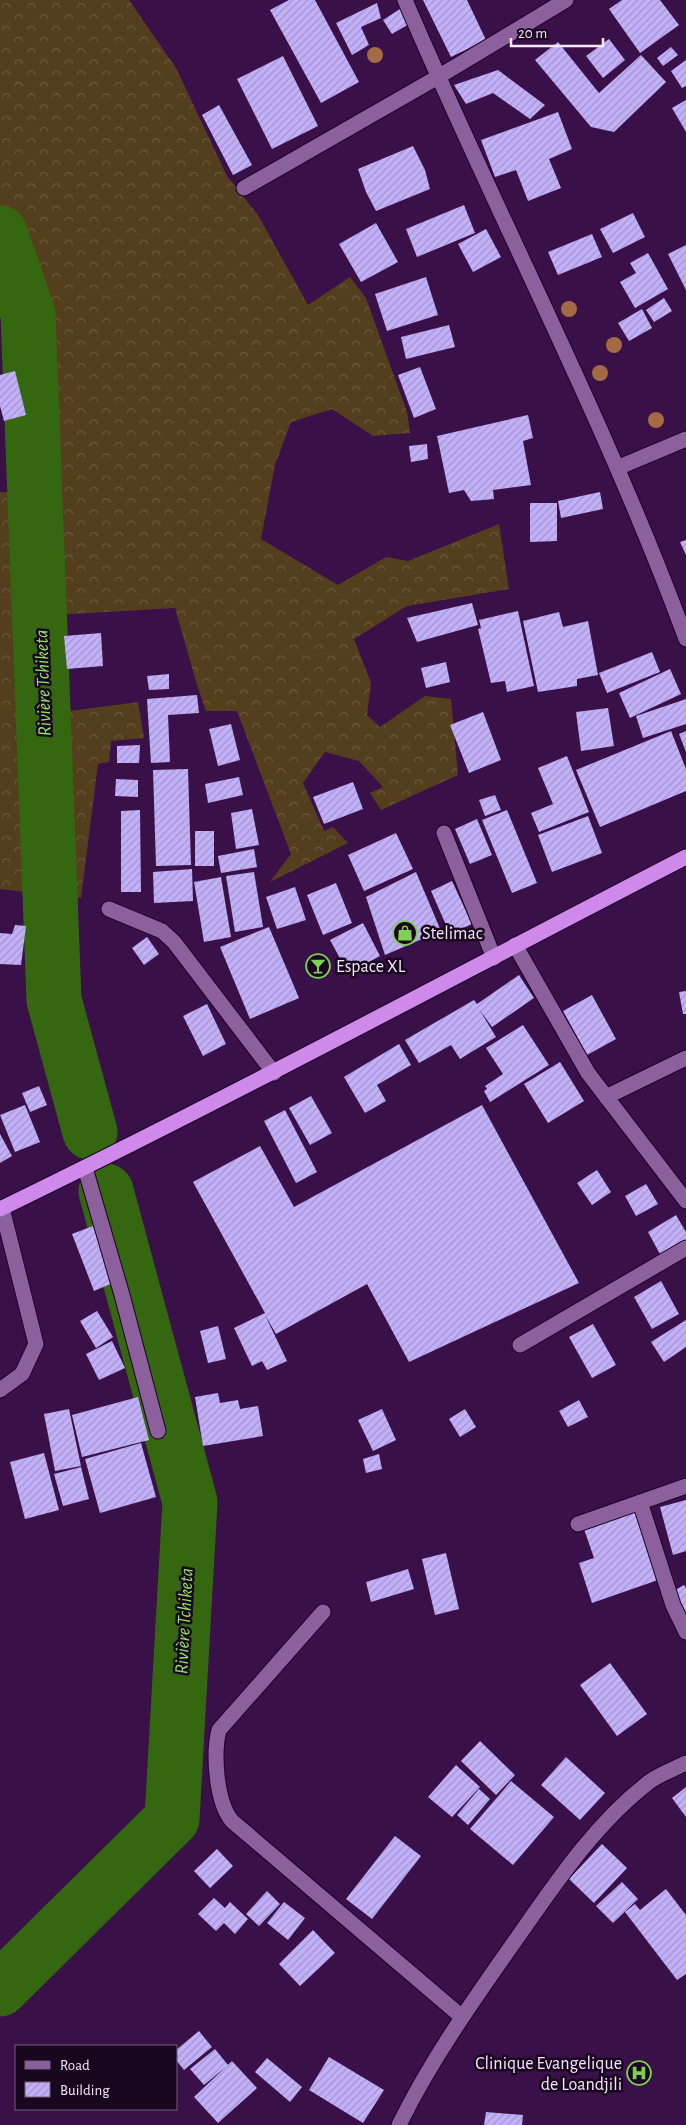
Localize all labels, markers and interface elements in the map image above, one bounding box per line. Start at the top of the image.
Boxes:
scale bar [511,15,604,47]
text: 20 m [518,26,547,41]
water label: Rivière Tchiketa [32,629,55,737]
shop icon: Stelimac [392,920,418,946]
place label: Stelimac [422,925,483,943]
bar icon: Espace XL [305,953,331,979]
place label: Espace XL [336,958,406,976]
water label: Rivière Tchiketa [172,1567,197,1675]
legend [15,2045,178,2110]
place label: Clinique Evangelique de Loandjili [475,2055,622,2094]
text: Road [60,2058,90,2073]
hospital icon: Clinique Evangelique de Loandjili [626,2060,652,2086]
text: Building [60,2083,110,2098]

